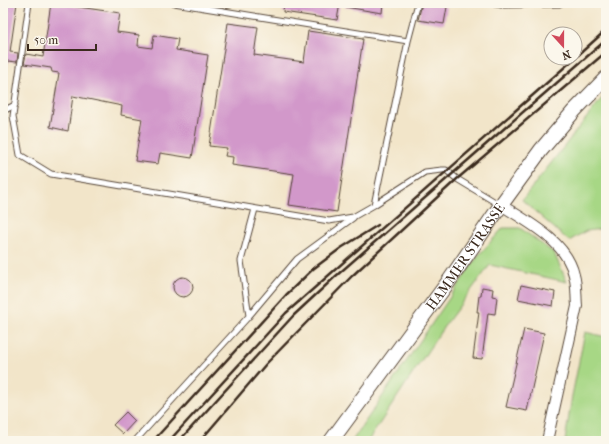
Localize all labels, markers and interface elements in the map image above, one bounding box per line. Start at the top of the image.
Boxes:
scale bar [28,26,96,52]
north arrow [543,26,583,66]
text: 50 m [34,33,58,47]
text: N [560,47,573,63]
street label: HAMMER STRASSE [422,200,508,313]

